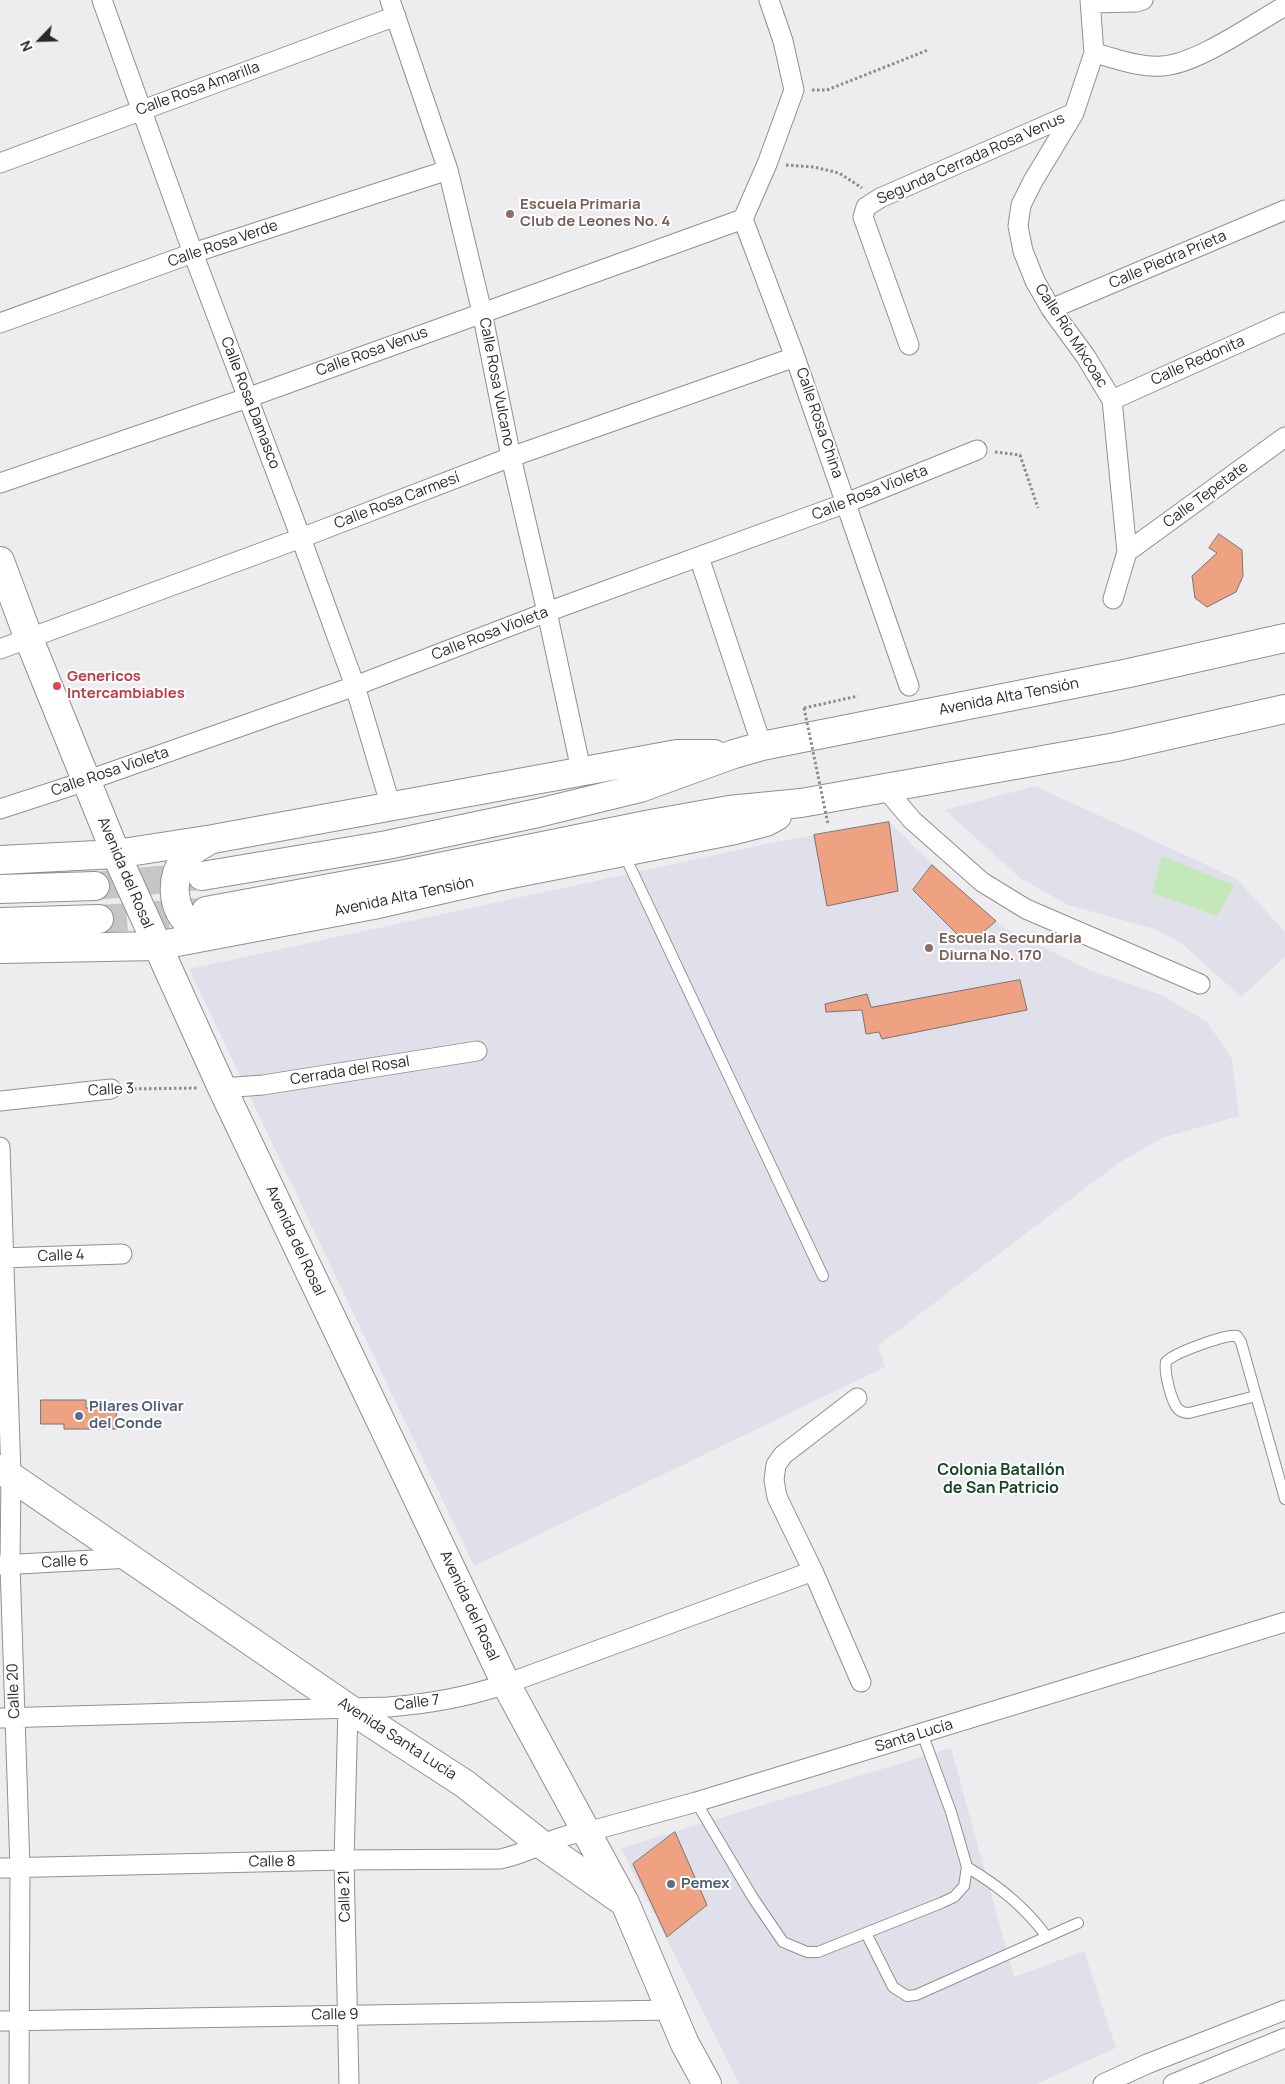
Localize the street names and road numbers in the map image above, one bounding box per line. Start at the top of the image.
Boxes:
street label: Calle Rosa Amarilla [134,58,262,120]
street label: Segunda Cerrada Rosa Venus [874,109,1068,209]
street label: Calle Rosa Verde [166,217,280,271]
street label: Calle Piedra Prieta [1107,227,1229,293]
street label: Calle Río Mixcoac [1031,281,1111,391]
street label: Calle Rosa Vulcano [475,316,517,448]
street label: Calle Rosa Venus [314,323,430,381]
street label: Calle Redonita [1148,332,1248,390]
street label: Calle Rosa Damasco [217,335,283,471]
street label: Calle Rosa China [792,365,846,481]
street label: Calle Tepetate [1160,458,1252,532]
street label: Calle Rosa Violeta [810,462,930,524]
street label: Calle Rosa Carmesí [332,469,462,533]
street label: Calle Rosa Violeta [429,604,551,664]
street label: Avenida Alta Tensión [938,675,1080,719]
street label: Calle Rosa Violeta [49,743,171,801]
street label: Avenida del Rosal [93,814,157,932]
street label: Avenida Alta Tensión [333,873,475,921]
street label: Cerrada del Rosal [289,1053,411,1089]
street label: Calle 3 [87,1080,135,1100]
street label: Avenida del Rosal [262,1183,328,1299]
street label: Calle 4 [37,1246,85,1266]
street label: Avenida del Rosal [436,1548,502,1664]
street label: Calle 6 [41,1552,89,1572]
street label: Calle 20 [4,1663,24,1719]
street label: Calle 7 [393,1691,441,1715]
street label: Avenida Santa Lucía [334,1694,460,1784]
street label: Santa Lucía [873,1716,955,1756]
street label: Calle 8 [249,1853,295,1871]
street label: Calle 21 [336,1870,354,1922]
street label: Calle 9 [311,2006,359,2024]

